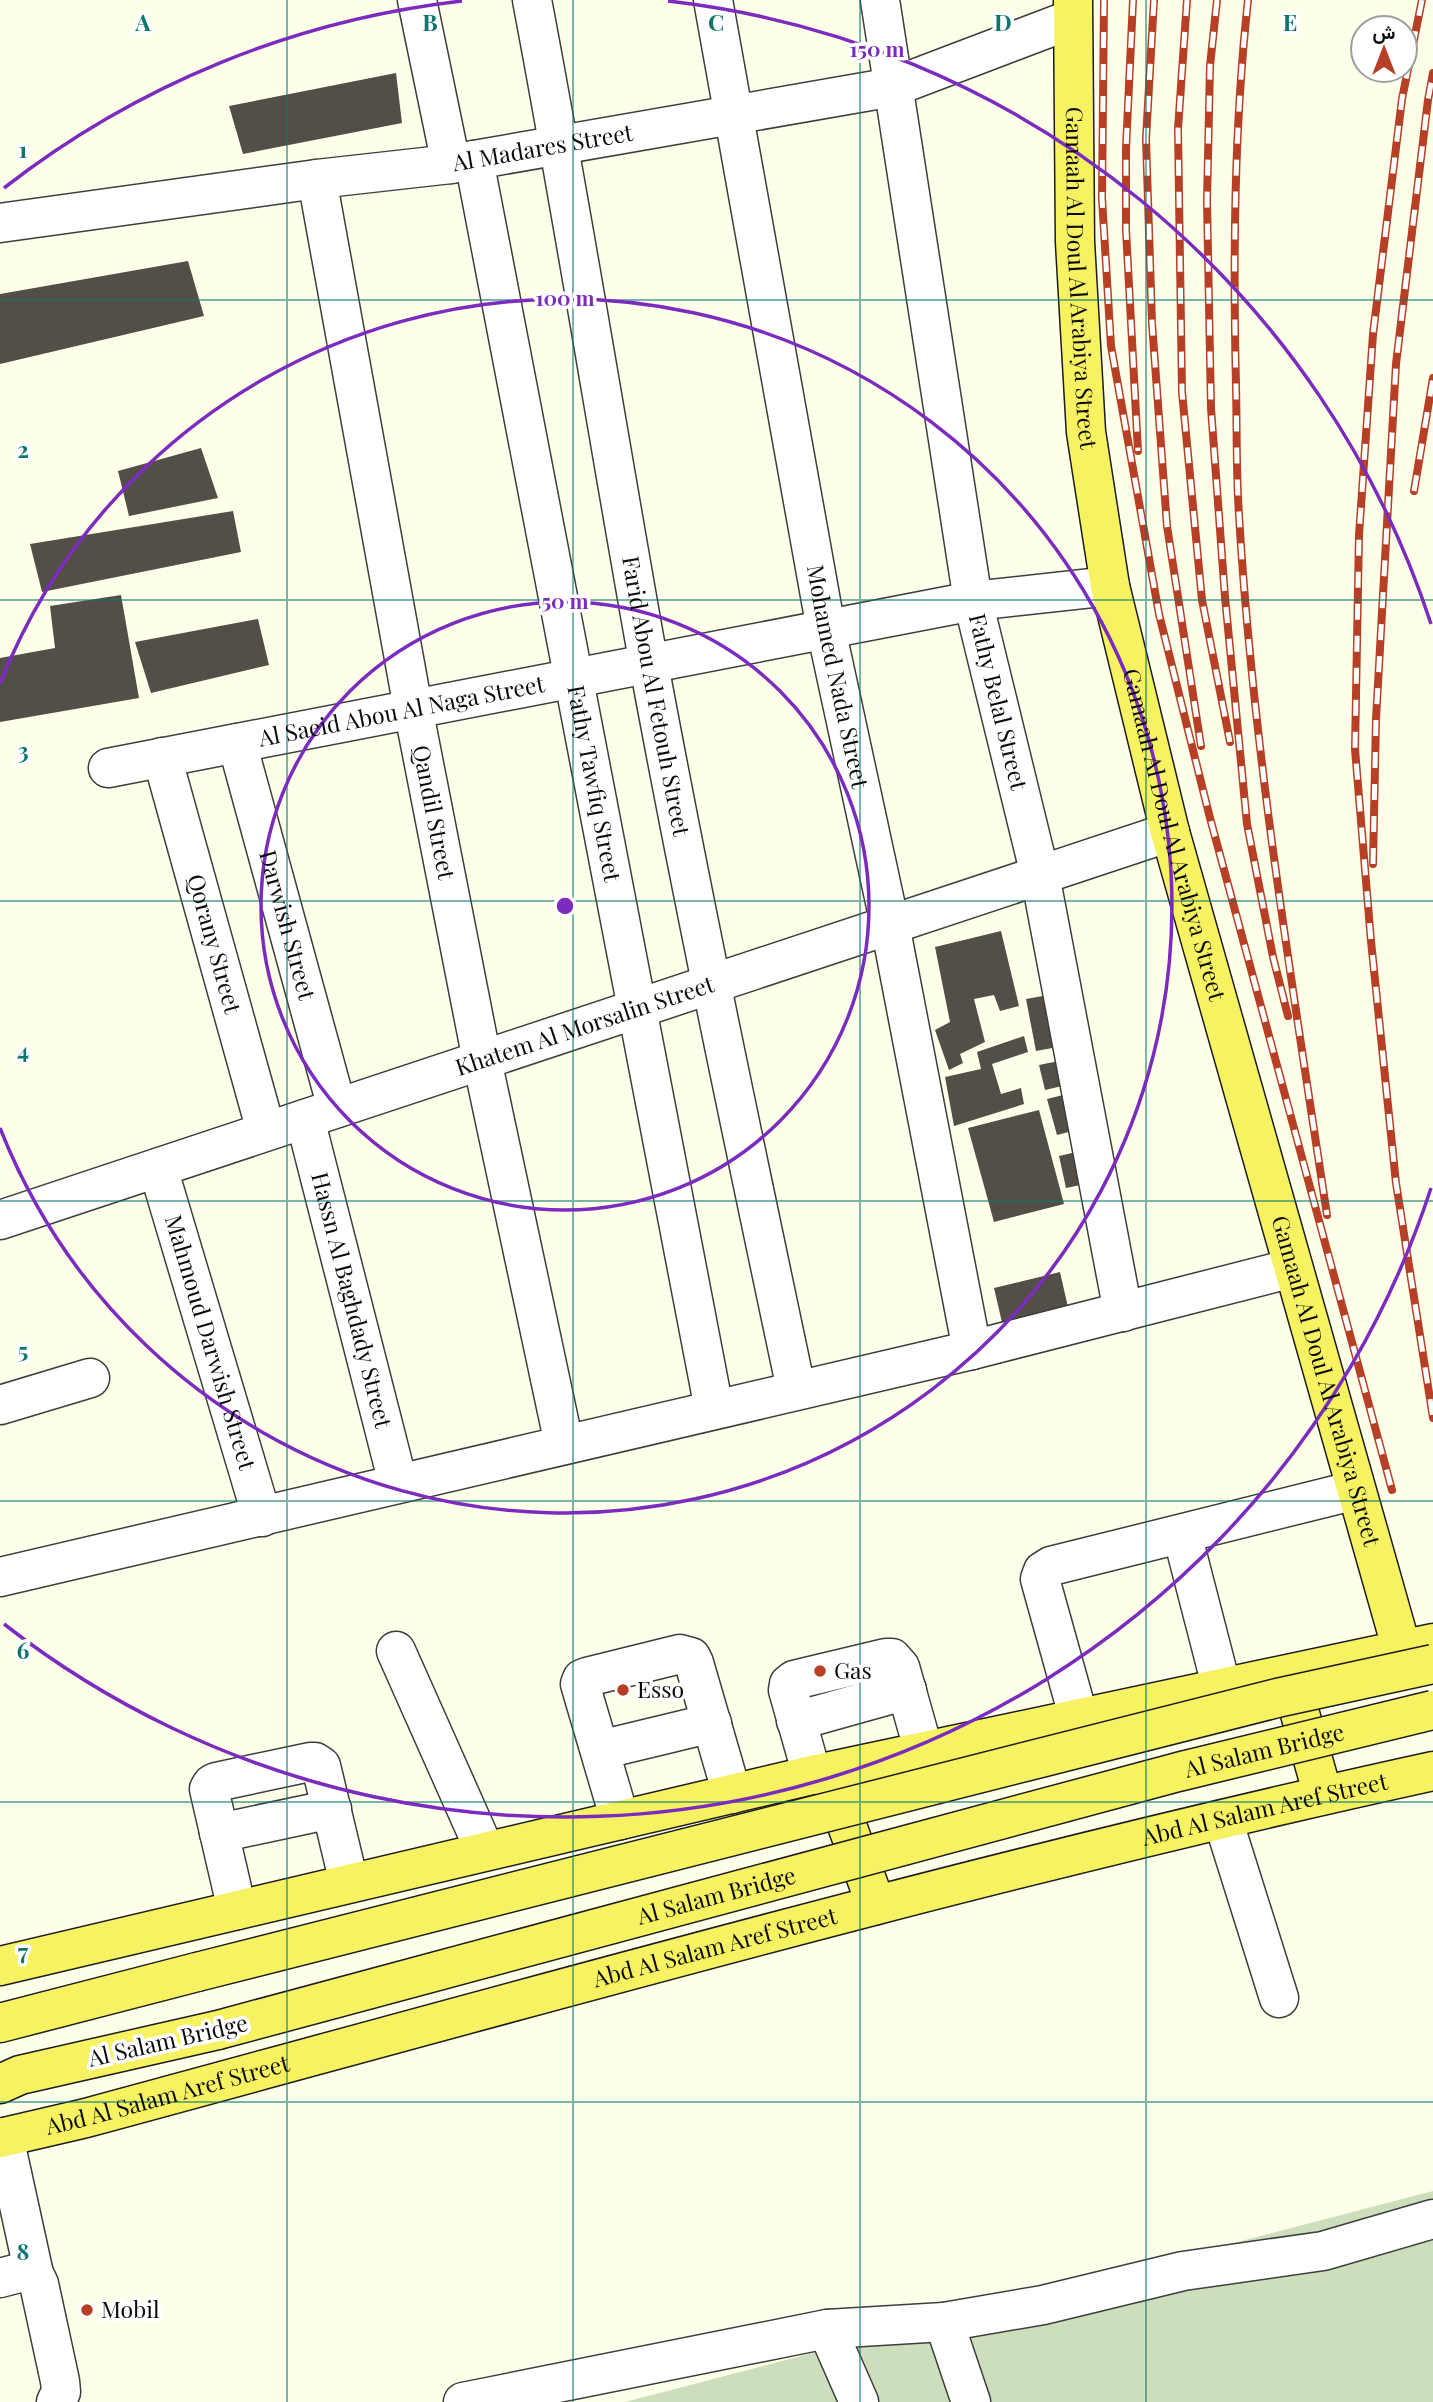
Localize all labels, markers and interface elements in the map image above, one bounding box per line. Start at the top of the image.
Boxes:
text: A [134,6,151,37]
text: B [422,6,438,37]
text: C [708,6,724,37]
text: D [994,6,1012,37]
text: E [1283,6,1297,37]
north arrow [1349,14,1419,84]
text: ش [1373,18,1396,44]
text: 150 m [850,34,904,62]
street label: Gamaah Al Doul Al Arabiya Street [1060,107,1106,452]
street label: Al Madares Street [449,115,636,178]
text: 1 [19,133,28,164]
text: 100 m [535,283,595,311]
text: 2 [17,433,29,464]
street label: Farid Abou Al Fetouh Street [616,553,699,839]
street label: Mohamed Nada Street [801,562,877,792]
text: 50 m [541,586,589,614]
street label: Fathy Belal Street [963,610,1036,794]
street label: Gamaah Al Doul Al Arabiya Street [1117,665,1234,1005]
street label: Al Saeid Abou Al Naga Street [255,667,548,753]
street label: Fathy Tawfiq Street [561,682,630,885]
text: 3 [17,734,29,765]
street label: Qandil Street [407,742,463,883]
street label: Darwish Street [253,847,324,1004]
street label: Qorany Street [181,870,250,1018]
centre of rings [553,894,577,918]
street label: Khatem Al Morsalin Street [451,967,718,1082]
text: 4 [17,1034,29,1065]
street label: Hassn Al Baghdady Street [305,1169,401,1432]
street label: Mahmoud Darwish Street [159,1211,264,1474]
street label: Gamaah Al Doul Al Arabiya Street [1265,1212,1389,1550]
text: 5 [18,1334,28,1365]
text: 6 [17,1634,30,1665]
place label: Gas [834,1654,872,1685]
marker: Gas [812,1663,828,1679]
place label: Esso [637,1673,684,1704]
marker: Esso [615,1682,631,1698]
street label: Al Salam Bridge [1180,1715,1347,1784]
street label: Abd Al Salam Aref Street [1138,1764,1391,1852]
street label: Al Salam Bridge [632,1858,799,1931]
street label: Abd Al Salam Aref Street [588,1899,841,1994]
text: 7 [18,1935,29,1966]
street label: Al Salam Bridge [84,2006,251,2073]
street label: Abd Al Salam Aref Street [41,2046,293,2141]
text: 8 [17,2235,29,2266]
place label: Mobil [101,2293,160,2324]
marker: Mobil [79,2302,95,2318]

